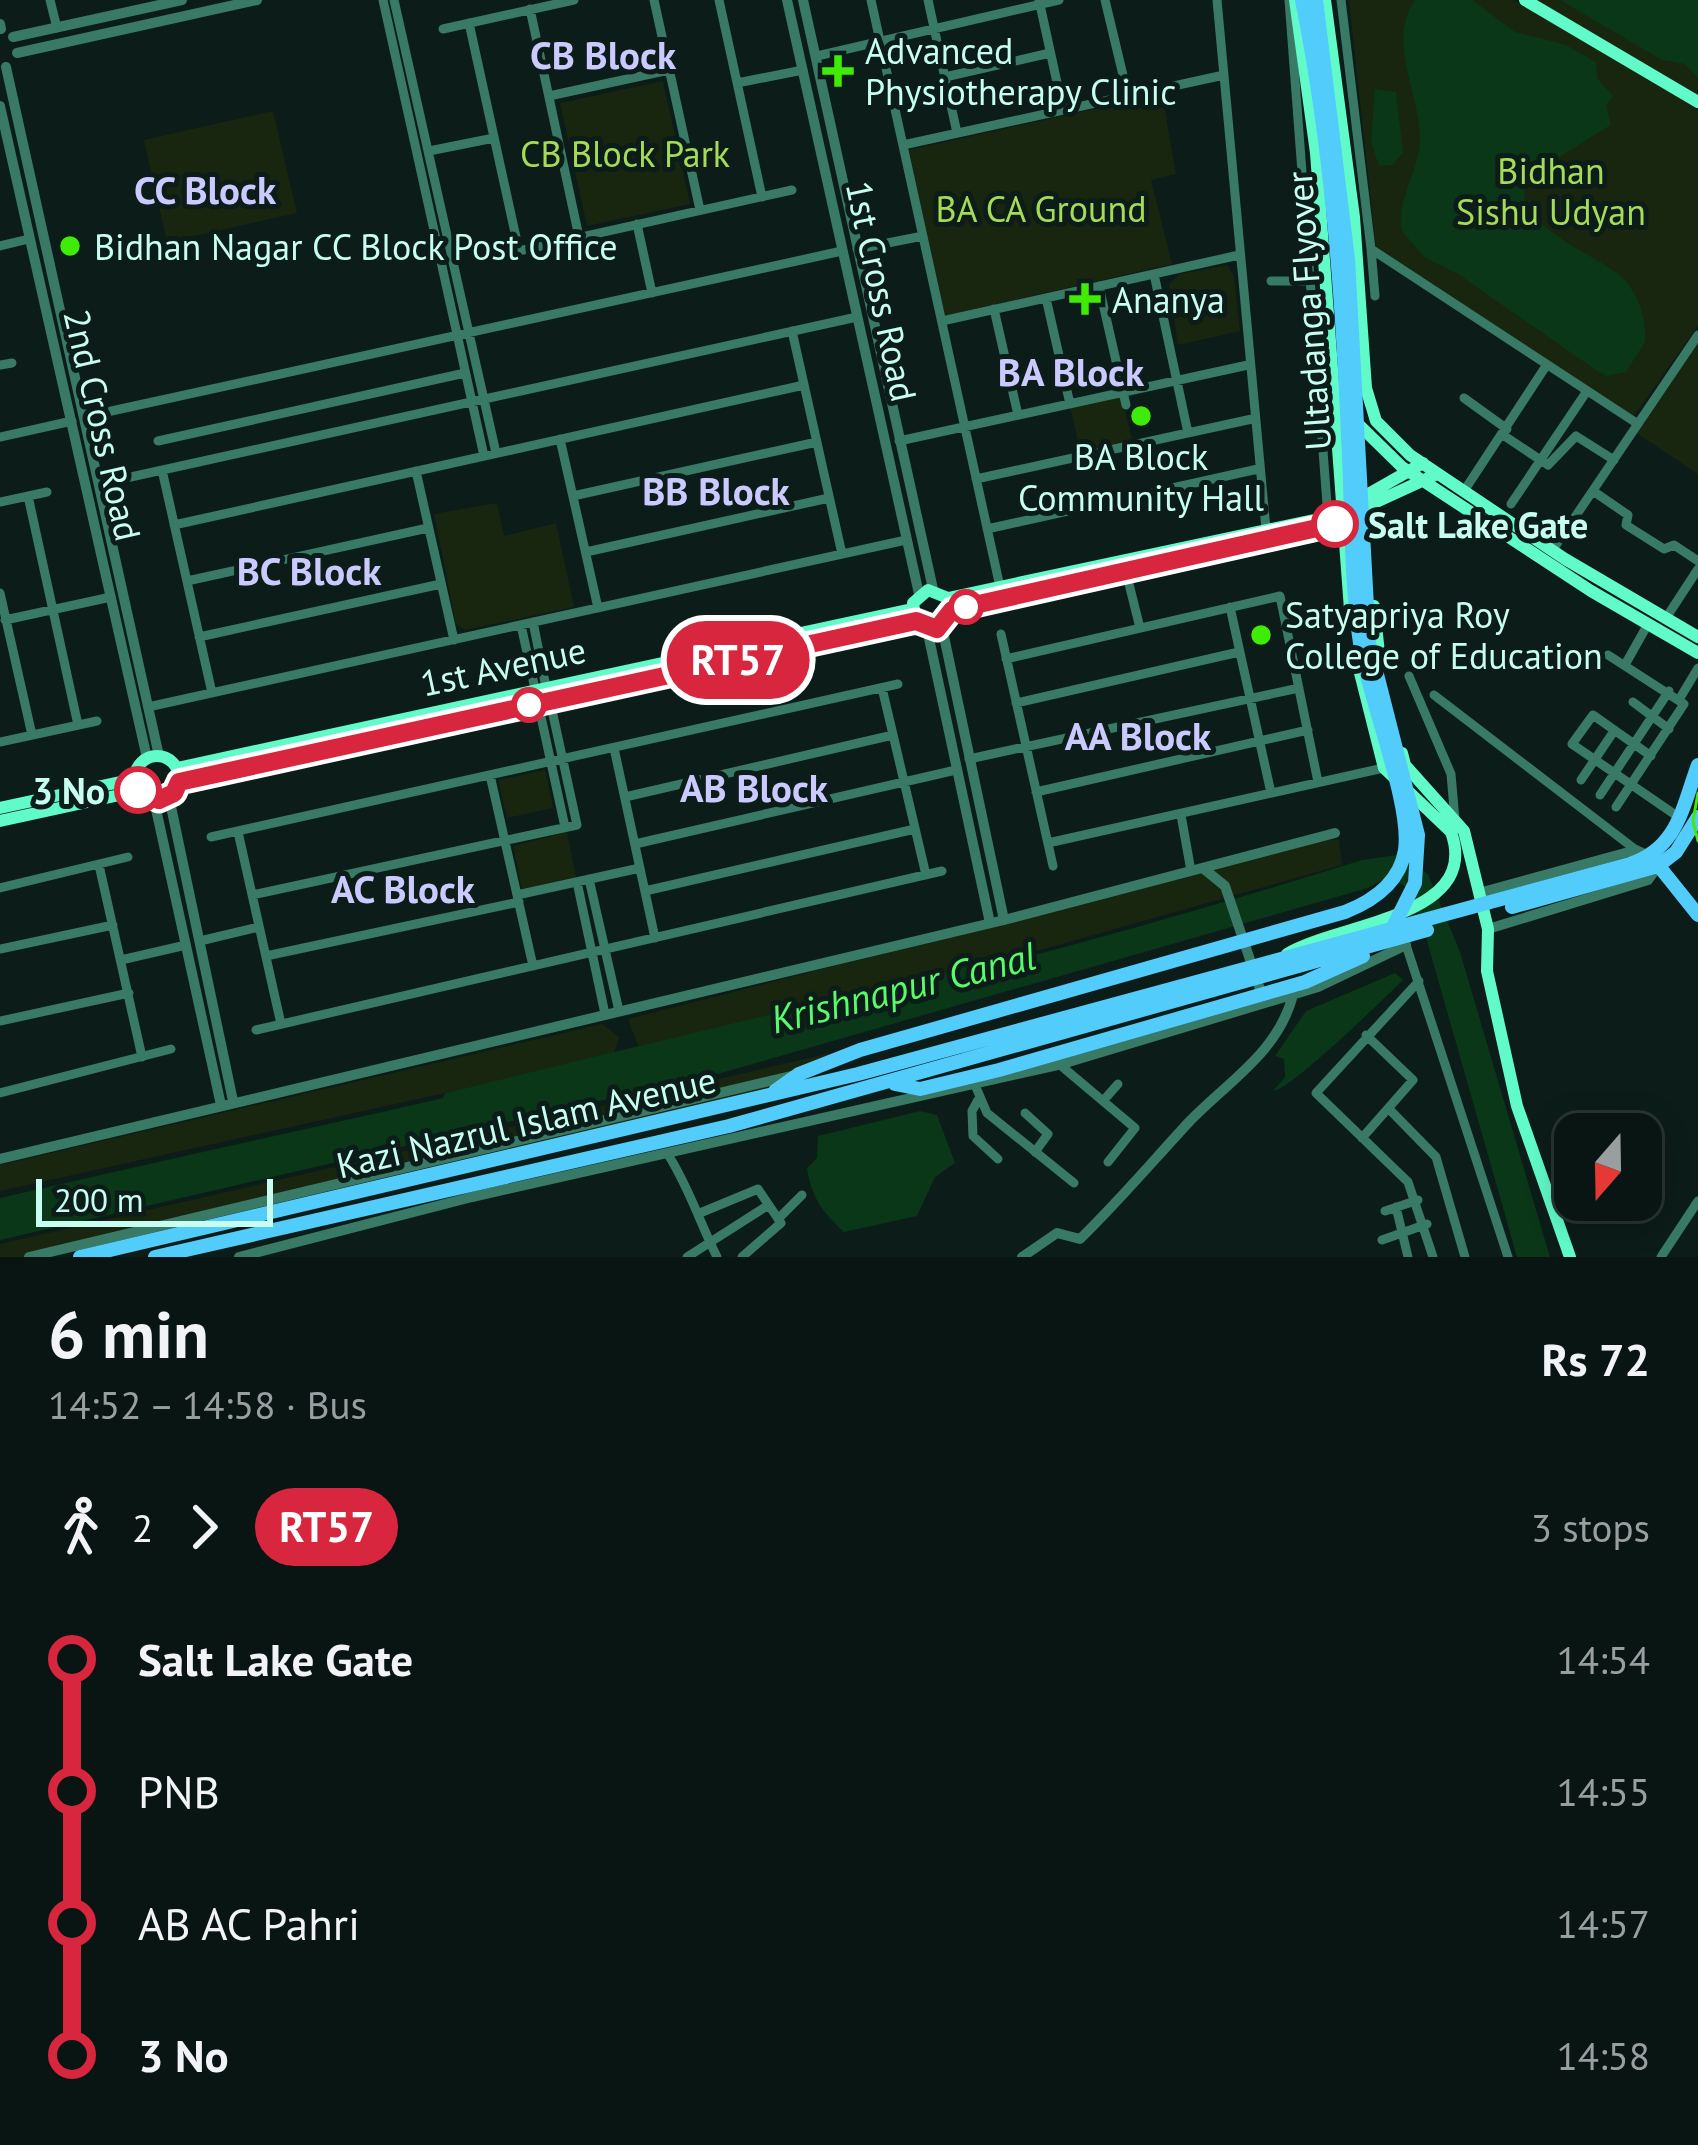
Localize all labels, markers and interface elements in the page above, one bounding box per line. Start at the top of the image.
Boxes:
place label: Advanced Physiotherapy Clinic [865,27,1176,115]
district label: CB Block [530,29,677,80]
marker: Advanced Physiotherapy Clinic [822,55,854,87]
park label: CB Block Park [520,130,730,177]
park label: Bidhan Sishu Udyan [1456,147,1646,235]
district label: CC Block [134,164,277,215]
street label: Ultadanga Flyover [1275,170,1341,452]
street label: 1st Cross Road [836,176,928,406]
park label: BA CA Ground [936,185,1147,232]
place label: Bidhan Nagar CC Block Post Office [94,223,618,270]
marker: Bidhan Nagar CC Block Post Office [57,233,83,259]
place label: Ananya [1112,276,1225,323]
marker: Ananya [1069,283,1101,315]
street label: 2nd Cross Road [54,305,152,545]
district label: BA Block [998,346,1145,397]
marker: BA Block Community Hall [1128,403,1154,429]
place label: BA Block Community Hall [1018,433,1265,521]
district label: BB Block [642,465,791,516]
place label: Salt Lake Gate [1368,501,1588,548]
marker: Salt Lake Gate [1313,502,1357,546]
district label: BC Block [237,545,382,596]
unlabelled marker [950,591,982,623]
place label: Satyapriya Roy College of Education [1285,591,1603,679]
line badge: RT57 [654,621,822,699]
marker: Satyapriya Roy College of Education [1248,622,1274,648]
street label: 1st Avenue [416,626,590,706]
text: RT57 [691,632,785,687]
unlabelled marker [513,689,545,721]
district label: AA Block [1065,710,1212,761]
district label: AB Block [680,762,829,813]
place label: 3 No [32,767,105,814]
marker: 3 No [116,768,160,812]
district label: AC Block [331,863,476,914]
water label: Krishnapur Canal [765,929,1041,1045]
street label: Kazi Nazrul Islam Avenue [332,1055,720,1189]
north arrow [1554,1113,1662,1221]
map controls [1554,1113,1662,1221]
scale bar [36,1173,273,1226]
text: 200 m [54,1178,144,1221]
text: 6 min [48,1291,209,1376]
text: Rs 72 [1542,1330,1650,1388]
text: 14:52 – 14:58 · Bus [48,1379,367,1430]
icon: walk [48,1494,114,1560]
icon: forward [171,1494,237,1560]
text: RT57 [279,1499,374,1554]
text: 2 [132,1502,153,1553]
text: 3 stops [1531,1502,1650,1553]
text: Salt Lake Gate [138,1630,413,1688]
text: 14:54 [1556,1634,1650,1685]
text: PNB [138,1762,220,1820]
text: 14:55 [1556,1766,1650,1817]
text: AB AC Pahri [138,1894,360,1952]
text: 14:57 [1556,1898,1650,1949]
text: 3 No [138,2026,229,2084]
text: 14:58 [1556,2030,1650,2081]

